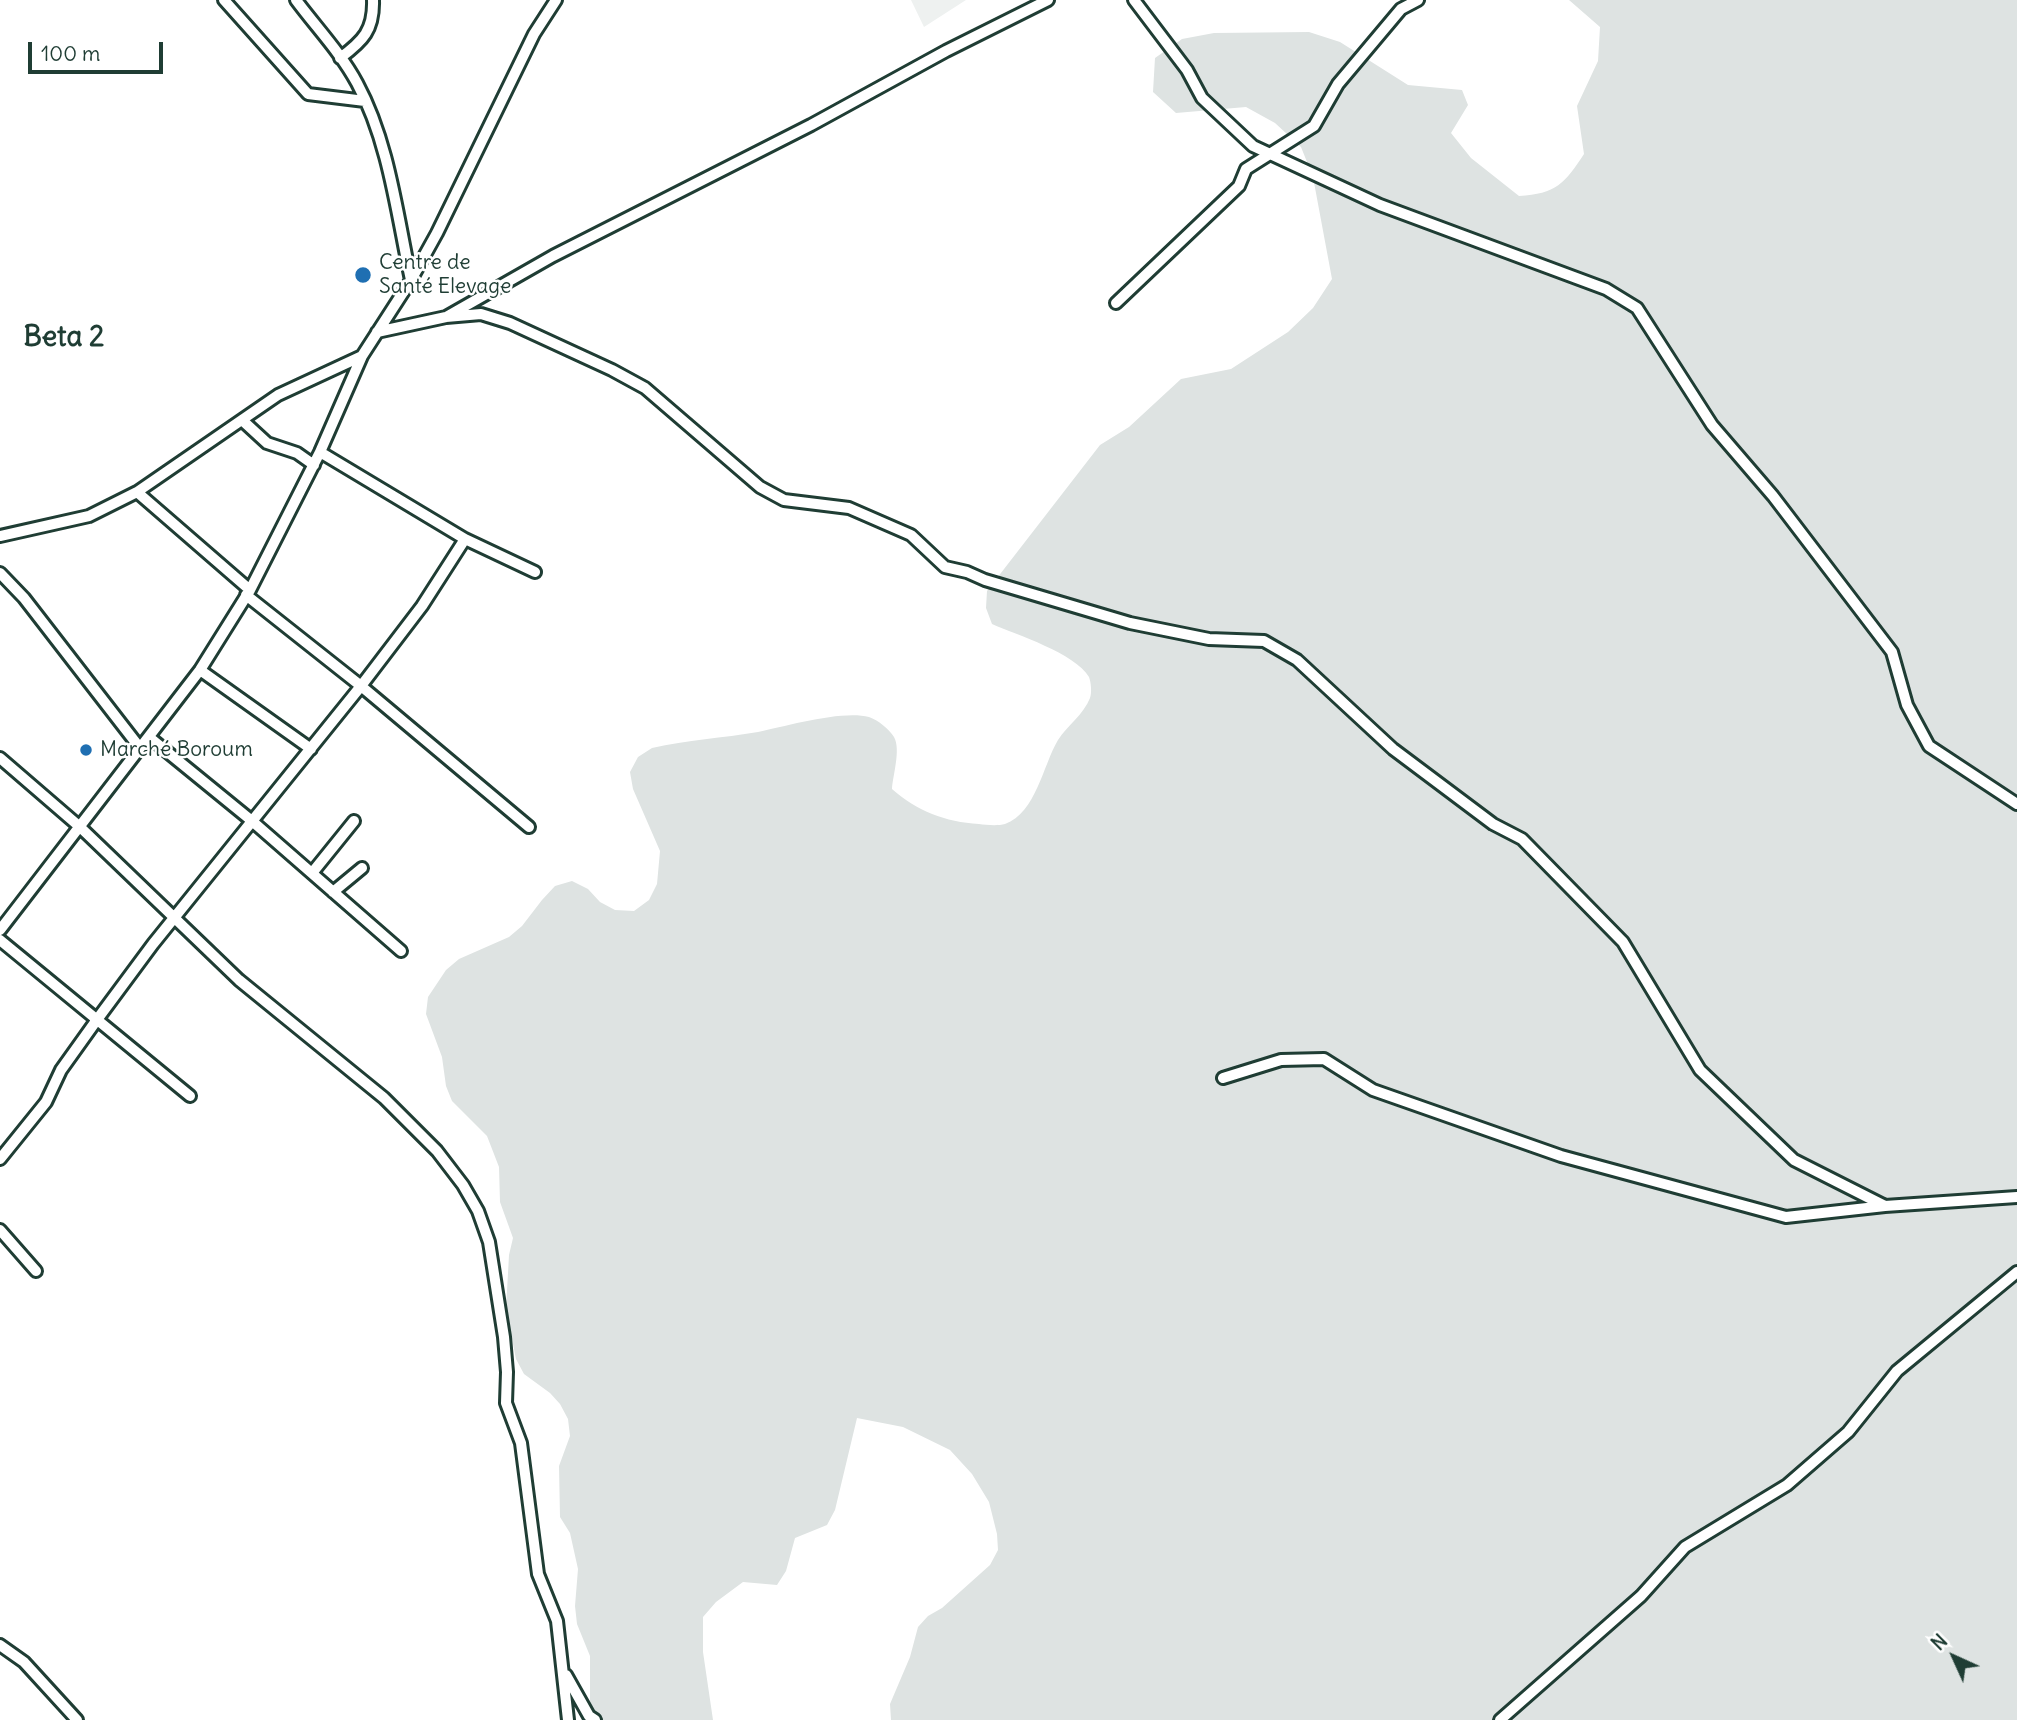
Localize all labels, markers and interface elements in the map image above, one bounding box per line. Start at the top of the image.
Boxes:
scale bar [32,28,166,72]
text: 100 m [41,40,100,67]
place label: Centre de Santé Elevage [379,250,511,300]
marker: Centre de Santé Elevage [353,265,373,285]
district label: Beta 2 [24,321,104,355]
place label: Marché Boroum [100,737,253,763]
marker: Marché Boroum [78,742,94,758]
north arrow [1919,1622,1989,1692]
text: N [1926,1629,1952,1655]

